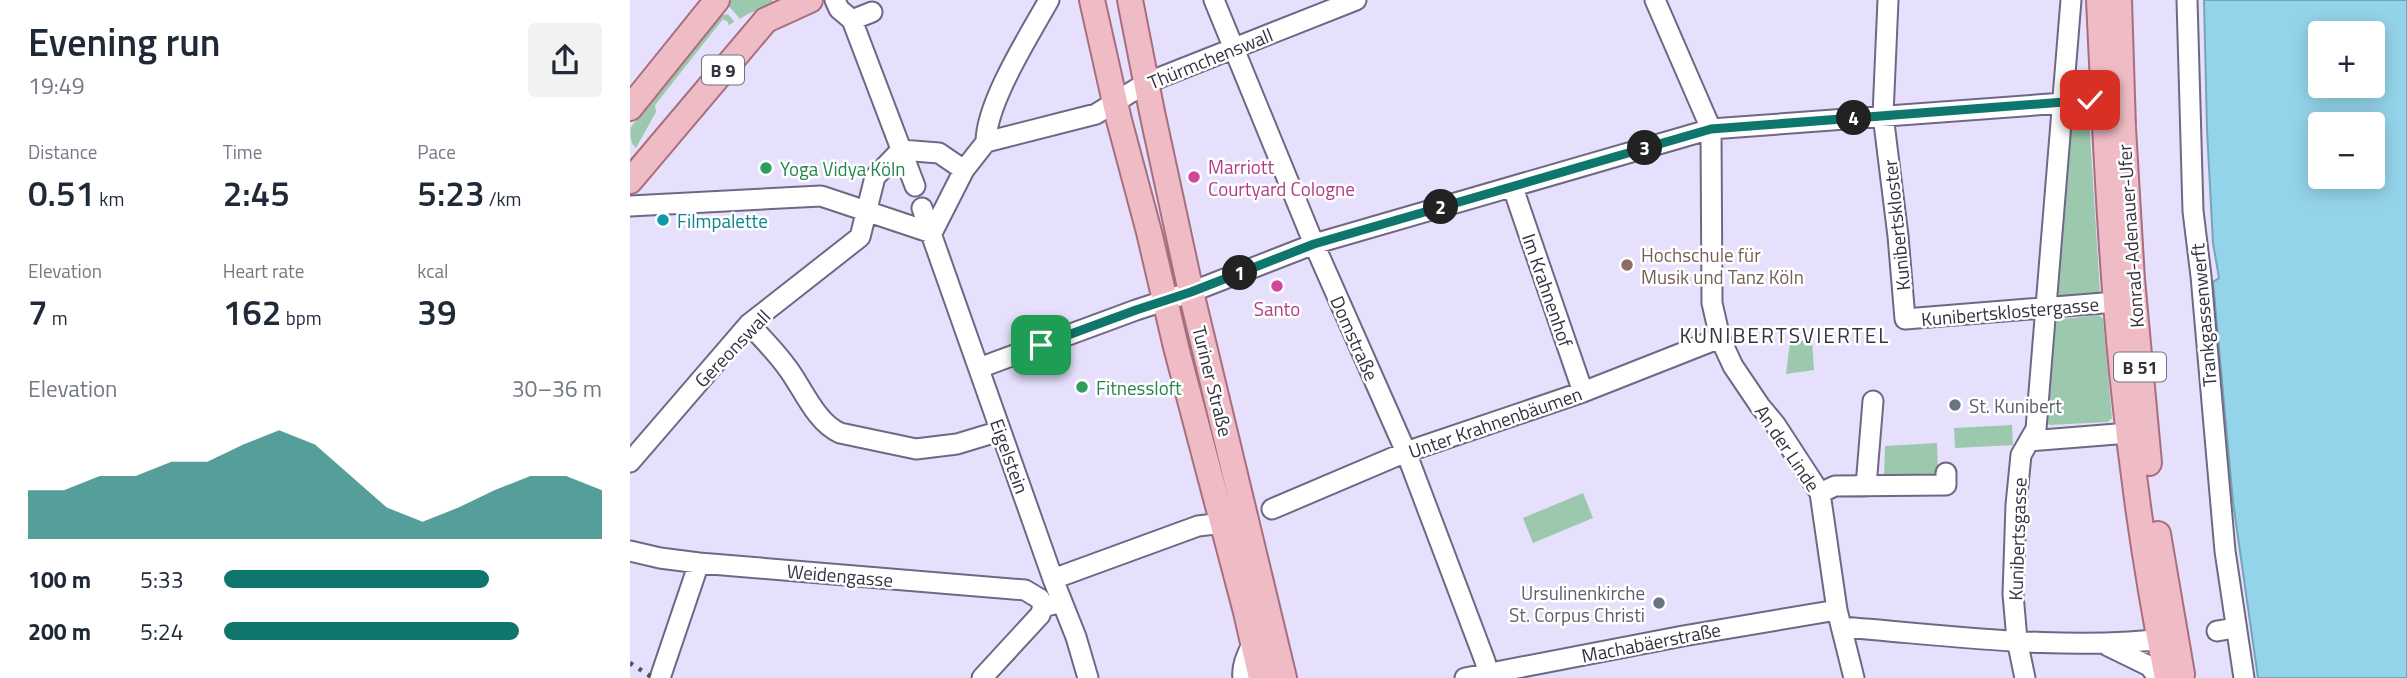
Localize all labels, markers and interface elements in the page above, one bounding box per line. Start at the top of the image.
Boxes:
text: Evening run [28,13,221,71]
street label: Thürmchenswall [1143,20,1277,96]
map controls [2308,21,2385,189]
button: + [2308,21,2385,98]
button: share [528,23,602,97]
road number: B 9 [702,56,744,84]
text: 19:49 [28,68,85,103]
pin [2060,70,2120,130]
icon: check [2071,81,2109,119]
pin: 4 [1836,100,1872,136]
text: 4 [1848,103,1859,132]
button: − [2308,112,2385,189]
pin: 3 [1628,130,1662,166]
text: 3 [1639,133,1650,162]
text: Distance [28,137,97,166]
text: Time [223,137,262,166]
text: Pace [417,137,456,166]
street label: Konrad-Adenauer-Ufer [2109,143,2151,329]
place label: Marriott Courtyard Cologne [1208,152,1355,203]
place label: Yoga Vidya Köln [780,154,906,183]
street label: Kunibertskloster [1875,157,1917,292]
marker: Yoga Vidya Köln [758,160,774,176]
text: 0.51 [28,166,95,220]
text: 2:45 [223,166,290,220]
text: 5:23 [417,166,485,220]
marker: Marriott Courtyard Cologne [1186,169,1202,185]
text: km [95,184,124,213]
text: /km [485,184,522,213]
pin: 2 [1424,190,1458,224]
text: 2 [1435,192,1446,221]
place label: Filmpalette [677,206,768,235]
marker: Filmpalette [655,212,671,228]
street label: Im Krahnenhof [1515,229,1581,351]
place label: Hochschule für Musik und Tanz Köln [1641,240,1804,291]
street label: Trankgassenwerft [2182,242,2224,388]
text: Elevation [28,256,102,285]
text: Heart rate [223,256,304,285]
text: kcal [417,256,448,285]
pin: 1 [1222,256,1258,290]
marker: Hochschule für Musik und Tanz Köln [1619,257,1635,273]
text: 1 [1234,258,1245,287]
marker: Santo [1269,278,1285,294]
text: 7 [28,285,48,339]
text: 162 [223,285,281,339]
text: 39 [417,285,457,339]
street label: Kunibertsklostergasse [1920,289,2100,333]
street label: Domstraße [1323,291,1387,385]
place label: Santo [1254,294,1300,323]
street label: Gereonswall [687,302,777,394]
text: m [48,303,68,332]
text: bpm [281,303,322,332]
pin [1011,315,1071,375]
district label: KUNIBERTSVIERTEL [1680,319,1890,351]
street label: Turiner Straße [1185,323,1241,439]
icon: arrive [1022,326,1060,364]
road number: B 51 [2114,352,2166,382]
text: Elevation [28,371,117,406]
text: 30–36 m [512,371,602,406]
place label: Fitnessloft [1096,373,1182,402]
marker: Fitnessloft [1074,379,1090,395]
street label: Unter Krahnenbäumen [1404,379,1586,465]
place label: St. Kunibert [1969,391,2062,420]
marker: St. Kunibert [1947,397,1963,413]
street label: An der Linde [1748,399,1828,497]
street label: Eigelstein [983,414,1037,498]
street label: Kunibertsgasse [2000,477,2034,601]
street label: Weidengasse [786,556,894,594]
text: 100 m [28,562,91,597]
text: 5:33 [140,562,184,597]
place label: Ursulinenkirche St. Corpus Christi [1509,578,1645,629]
marker: Ursulinenkirche St. Corpus Christi [1651,595,1667,611]
text: 200 m [28,614,91,649]
text: 5:24 [140,614,184,649]
street label: Machabäerstraße [1579,614,1723,670]

